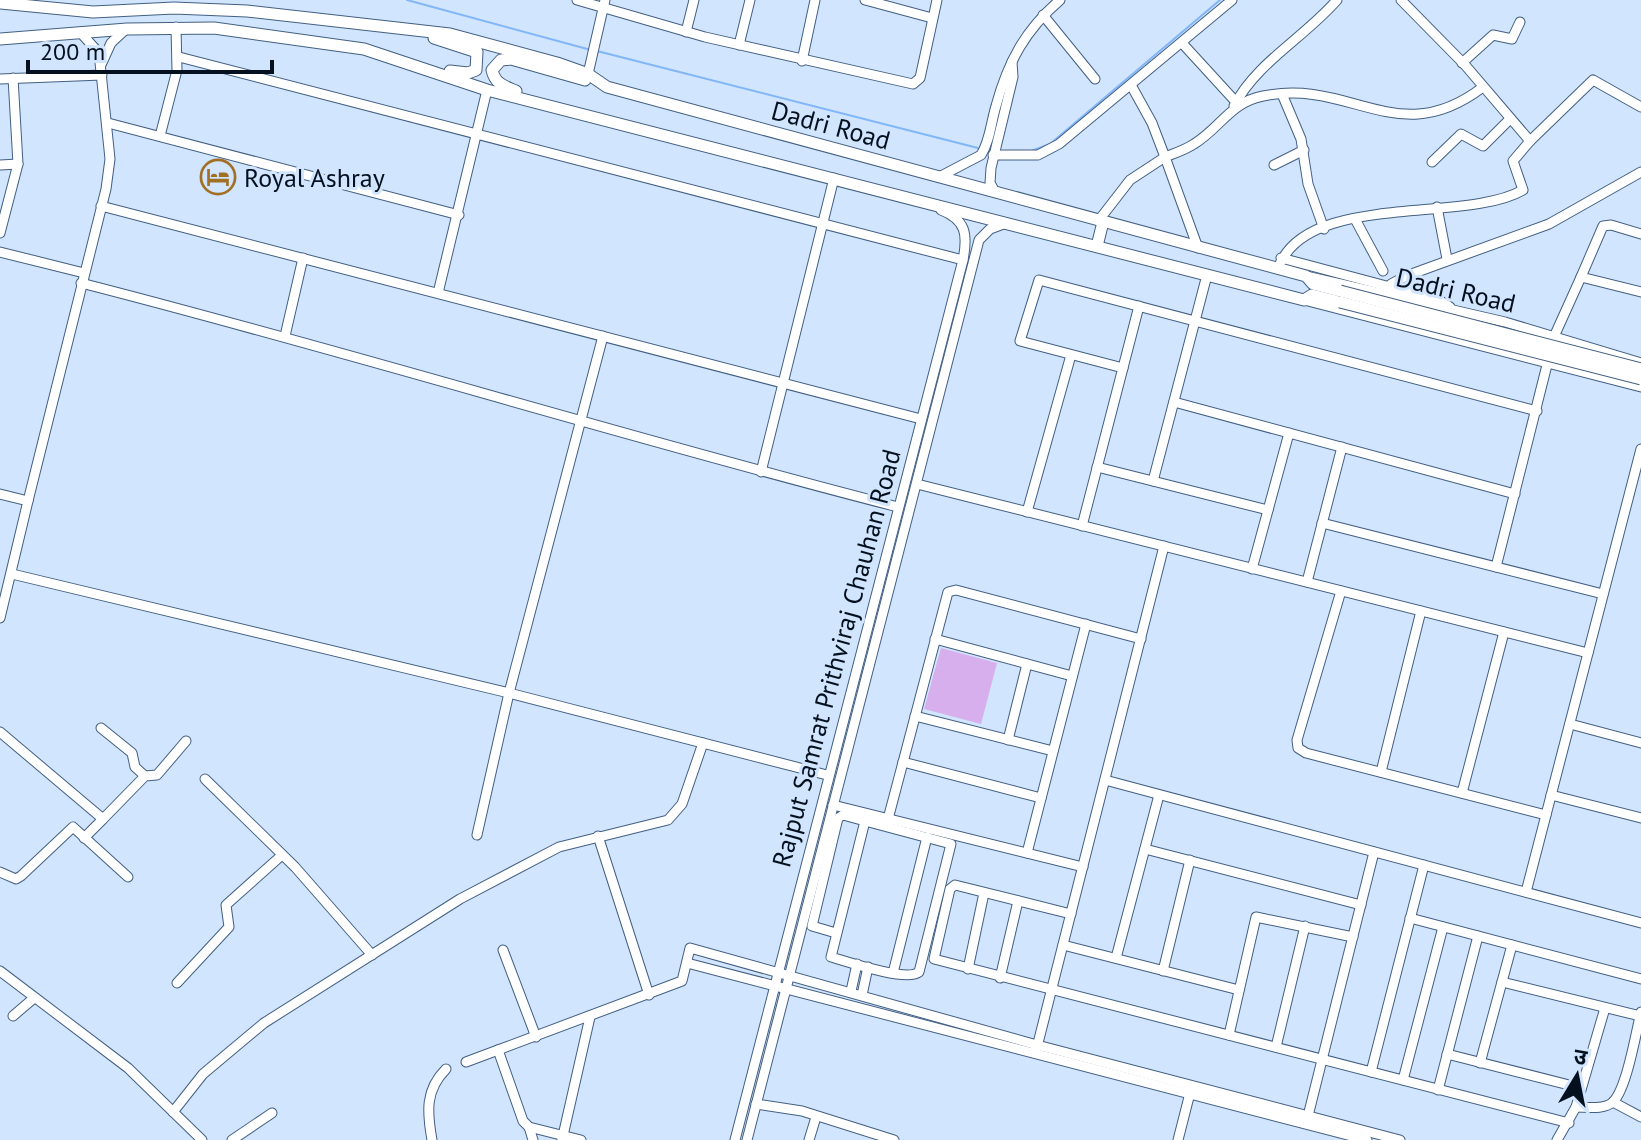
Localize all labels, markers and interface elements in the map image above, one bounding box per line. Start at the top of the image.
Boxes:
scale bar [28,24,272,74]
text: 200 m [40,36,105,67]
street label: Dadri Road [768,93,894,157]
hotel icon: Royal Ashray [199,158,237,196]
place label: Royal Ashray [244,161,385,194]
street label: Dadri Road [1393,260,1519,320]
street label: Rajput Samrat Prithviraj Chauhan Road [764,446,908,870]
north arrow [1537,1036,1617,1116]
text: उ [1572,1041,1590,1071]

